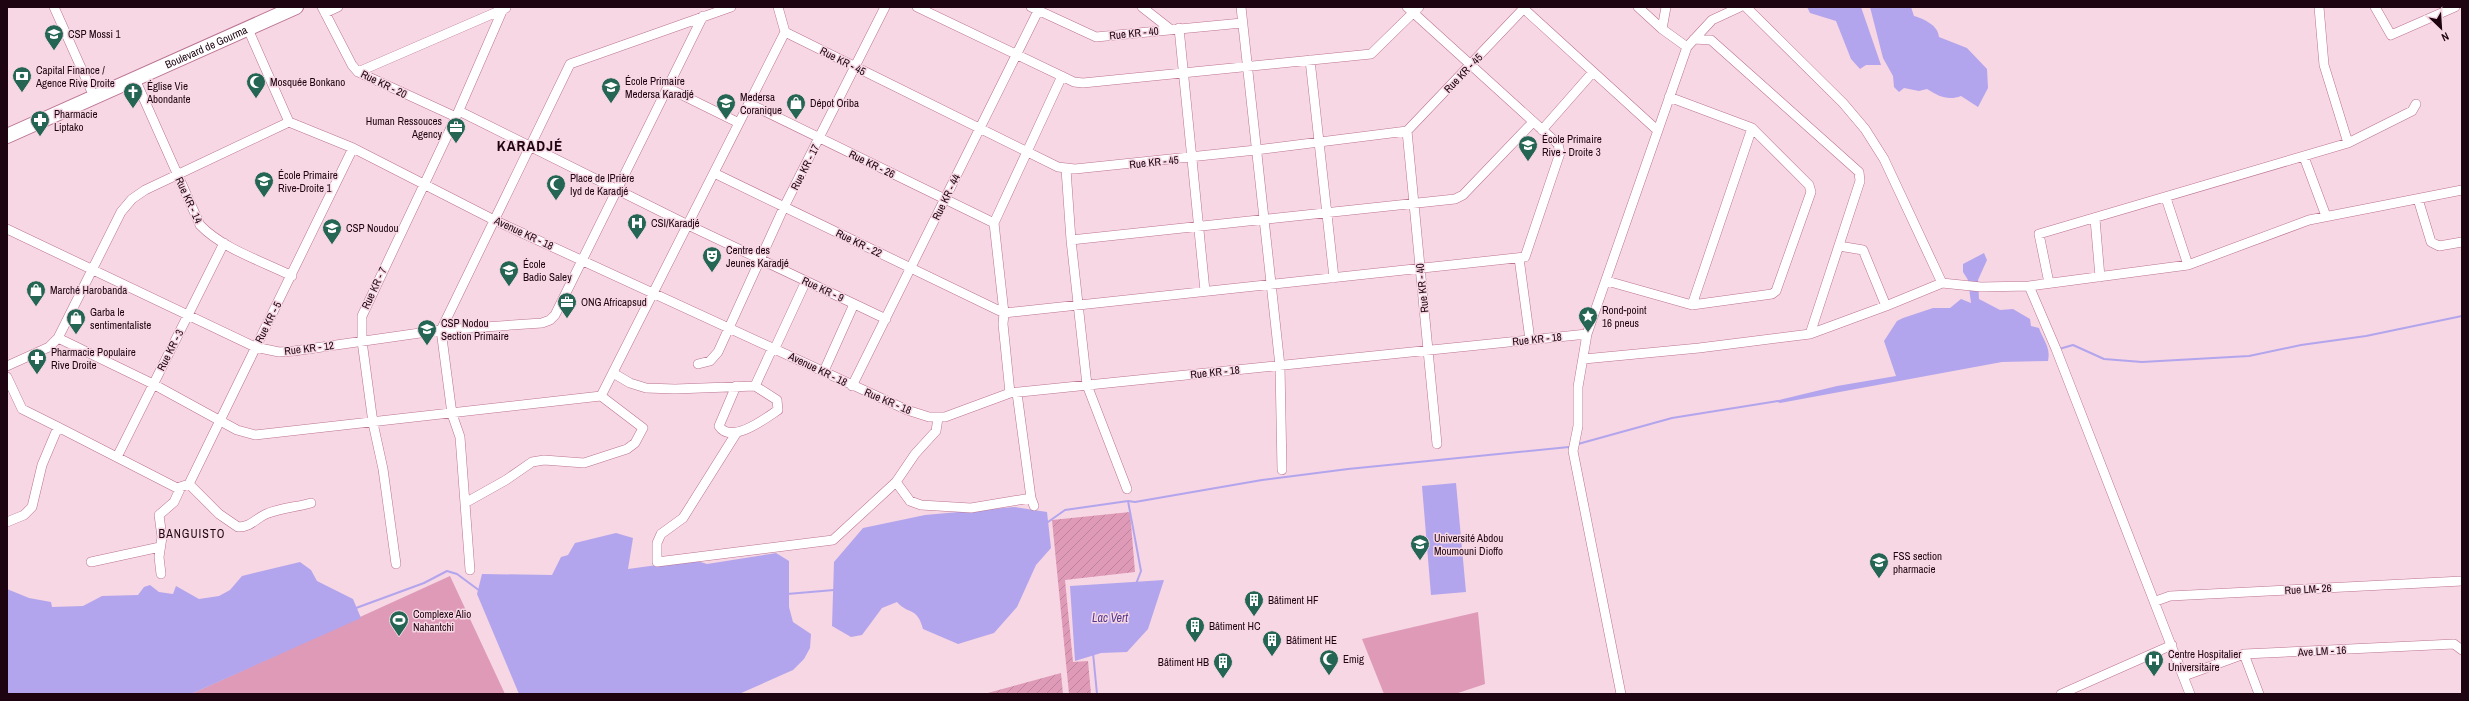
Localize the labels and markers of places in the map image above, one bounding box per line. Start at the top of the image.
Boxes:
school or university icon: CSP Mossi 1 [43,23,65,51]
place label: CSP Mossi 1 [68,27,120,41]
place label: Capital Finance / Agence Rive Droite [35,63,115,90]
bank icon: Capital Finance / Agence Rive Droite [11,65,33,93]
mosque icon: Mosquée Bonkano [245,71,267,99]
place label: École Primaire Medersa Karadjé [625,74,694,101]
place label: Mosquée Bonkano [270,75,345,89]
school or university icon: École Primaire Medersa Karadjé [600,76,622,104]
place label: Église Vie Abondante [146,79,191,106]
church icon: Église Vie Abondante [122,81,144,109]
place label: Medersa Coranique [740,90,782,117]
school or university icon: Medersa Coranique [715,92,737,120]
shop icon: Dépot Oriba [785,92,807,120]
place label: Dépot Oriba [810,96,859,110]
place label: Pharmacie Liptako [54,107,98,134]
pharmacy icon: Pharmacie Liptako [29,109,51,137]
place label: Human Ressouces Agency [366,114,442,141]
office icon: Human Ressouces Agency [445,116,467,144]
place label: École Primaire Rive - Droite 3 [1542,132,1602,159]
school or university icon: École Primaire Rive - Droite 3 [1517,134,1539,162]
place label: École Primaire Rive-Droite 1 [278,168,338,195]
school or university icon: École Primaire Rive-Droite 1 [253,170,275,198]
place label: Place de lPrière Iyd de Karadjé [570,171,634,198]
mosque icon: Place de lPrière Iyd de Karadjé [545,173,567,201]
hospital icon: CSI/Karadjé [626,212,648,240]
place label: CSI/Karadjé [651,216,700,230]
school or university icon: CSP Noudou [321,217,343,245]
place label: CSP Noudou [346,221,399,235]
place label: Centre des Jeunes Karadjé [726,243,789,270]
theatre icon: Centre des Jeunes Karadjé [701,245,723,273]
place label: École Badio Saley [523,257,572,284]
school or university icon: École Badio Saley [498,259,520,287]
shop icon: Marché Harobanda [25,279,47,307]
place label: Marché Harobanda [50,283,127,297]
office icon: ONG Africapsud [556,291,578,319]
place label: ONG Africapsud [581,295,647,309]
place label: Rond-point 16 pneus [1602,303,1647,330]
place label: Garba le sentimentaliste [90,305,151,332]
place icon: Rond-point 16 pneus [1577,305,1599,333]
shop icon: Garba le sentimentaliste [65,307,87,335]
place label: CSP Nodou Section Primaire [441,316,509,343]
school or university icon: CSP Nodou Section Primaire [416,318,438,346]
place label: Pharmacie Populaire Rive Droite [51,345,136,372]
pharmacy icon: Pharmacie Populaire Rive Droite [26,347,48,375]
place label: Université Abdou Moumouni Dioffo [1434,531,1503,558]
school or university icon: Université Abdou Moumouni Dioffo [1409,533,1431,561]
place label: FSS section pharmacie [1893,549,1942,576]
school or university icon: FSS section pharmacie [1868,551,1890,579]
building icon: Bâtiment HF [1243,589,1265,617]
place label: Bâtiment HF [1268,593,1319,607]
place label: Complexe Alio Nahantchi [413,607,471,634]
sports icon: Complexe Alio Nahantchi [388,609,410,637]
building icon: Bâtiment HC [1184,615,1206,643]
place label: Bâtiment HC [1209,619,1261,633]
building icon: Bâtiment HE [1261,629,1283,657]
place label: Bâtiment HE [1286,633,1337,647]
place label: Centre Hospitalier Universitaire [2168,647,2241,674]
mosque icon: Emig [1318,648,1340,676]
hospital icon: Centre Hospitalier Universitaire [2143,649,2165,677]
building icon: Bâtiment HB [1212,651,1234,679]
place label: Emig [1343,652,1364,666]
place label: Bâtiment HB [1158,655,1209,669]

